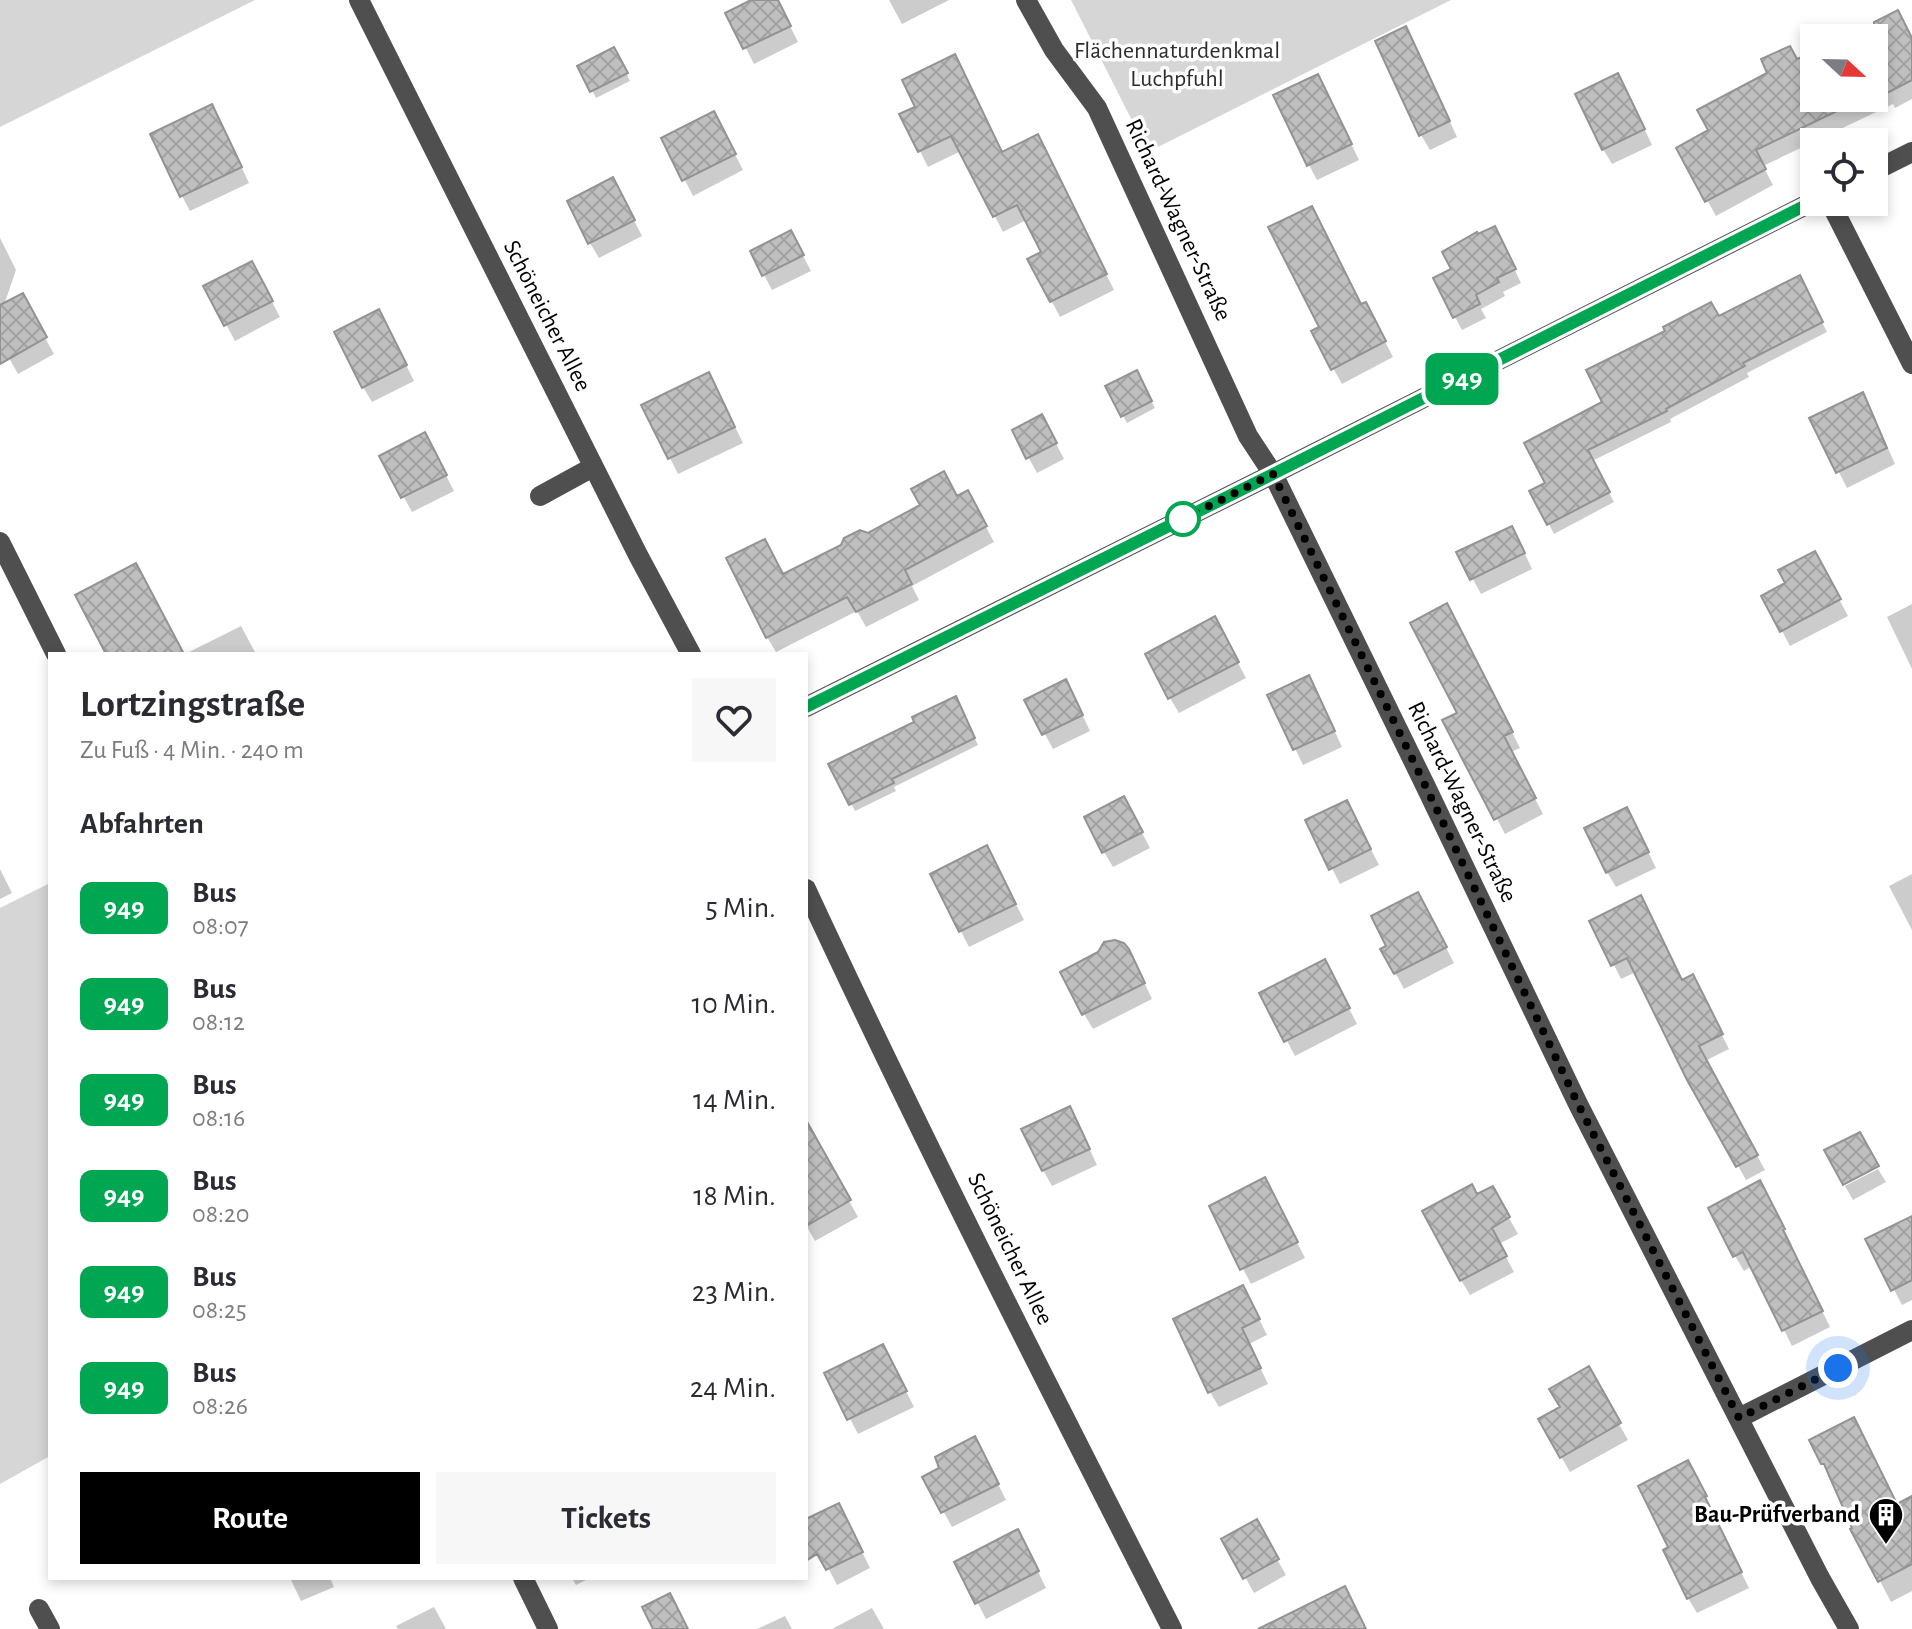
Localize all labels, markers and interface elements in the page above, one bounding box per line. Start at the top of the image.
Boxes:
north arrow [1800,24,1888,112]
map controls [1800,24,1888,216]
park label: Flächennaturdenkmal Luchpfuhl [1074,39,1280,91]
street label: Richard-Wagner-Straße [1121,115,1235,325]
button: locate [1800,128,1888,216]
street label: Schöneicher Allee [499,237,595,395]
line badge: 949 [1416,353,1508,405]
text: 949 [1441,365,1483,393]
unlabelled marker [1166,502,1200,536]
button: heart [692,678,776,762]
text: Lortzingstraße [80,686,305,724]
street label: Richard-Wagner-Straße [1403,698,1521,906]
text: Zu Fuß · 4 Min. · 240 m [80,737,304,763]
text: Abfahrten [80,809,204,839]
text: Bus [192,878,237,908]
text: 5 Min. [705,893,776,923]
text: 949 [103,894,145,922]
text: 08:07 [192,913,249,939]
text: Bus [192,974,237,1004]
text: 10 Min. [692,989,776,1019]
text: 949 [103,990,145,1018]
text: 08:12 [192,1009,245,1035]
text: Bus [192,1070,237,1100]
text: 14 Min. [693,1085,776,1115]
text: 949 [103,1086,145,1114]
text: 08:16 [192,1105,245,1131]
text: Bus [192,1166,237,1196]
street label: Schöneicher Allee [963,1169,1057,1329]
text: 18 Min. [693,1181,776,1211]
text: 949 [103,1182,145,1210]
text: 08:20 [192,1201,250,1227]
text: Bus [192,1262,237,1292]
text: 23 Min. [692,1277,776,1307]
text: 949 [103,1278,145,1306]
text: 08:25 [192,1297,247,1323]
your location [1818,1348,1858,1388]
text: Bus [192,1358,237,1388]
text: 24 Min. [690,1373,776,1403]
text: 949 [103,1374,145,1402]
text: 08:26 [192,1393,248,1419]
button: Route [80,1472,420,1564]
button: Tickets [436,1472,776,1564]
building icon: Bau-Prüfverband [1867,1496,1905,1546]
place label: Bau-Prüfverband [1694,1503,1860,1527]

